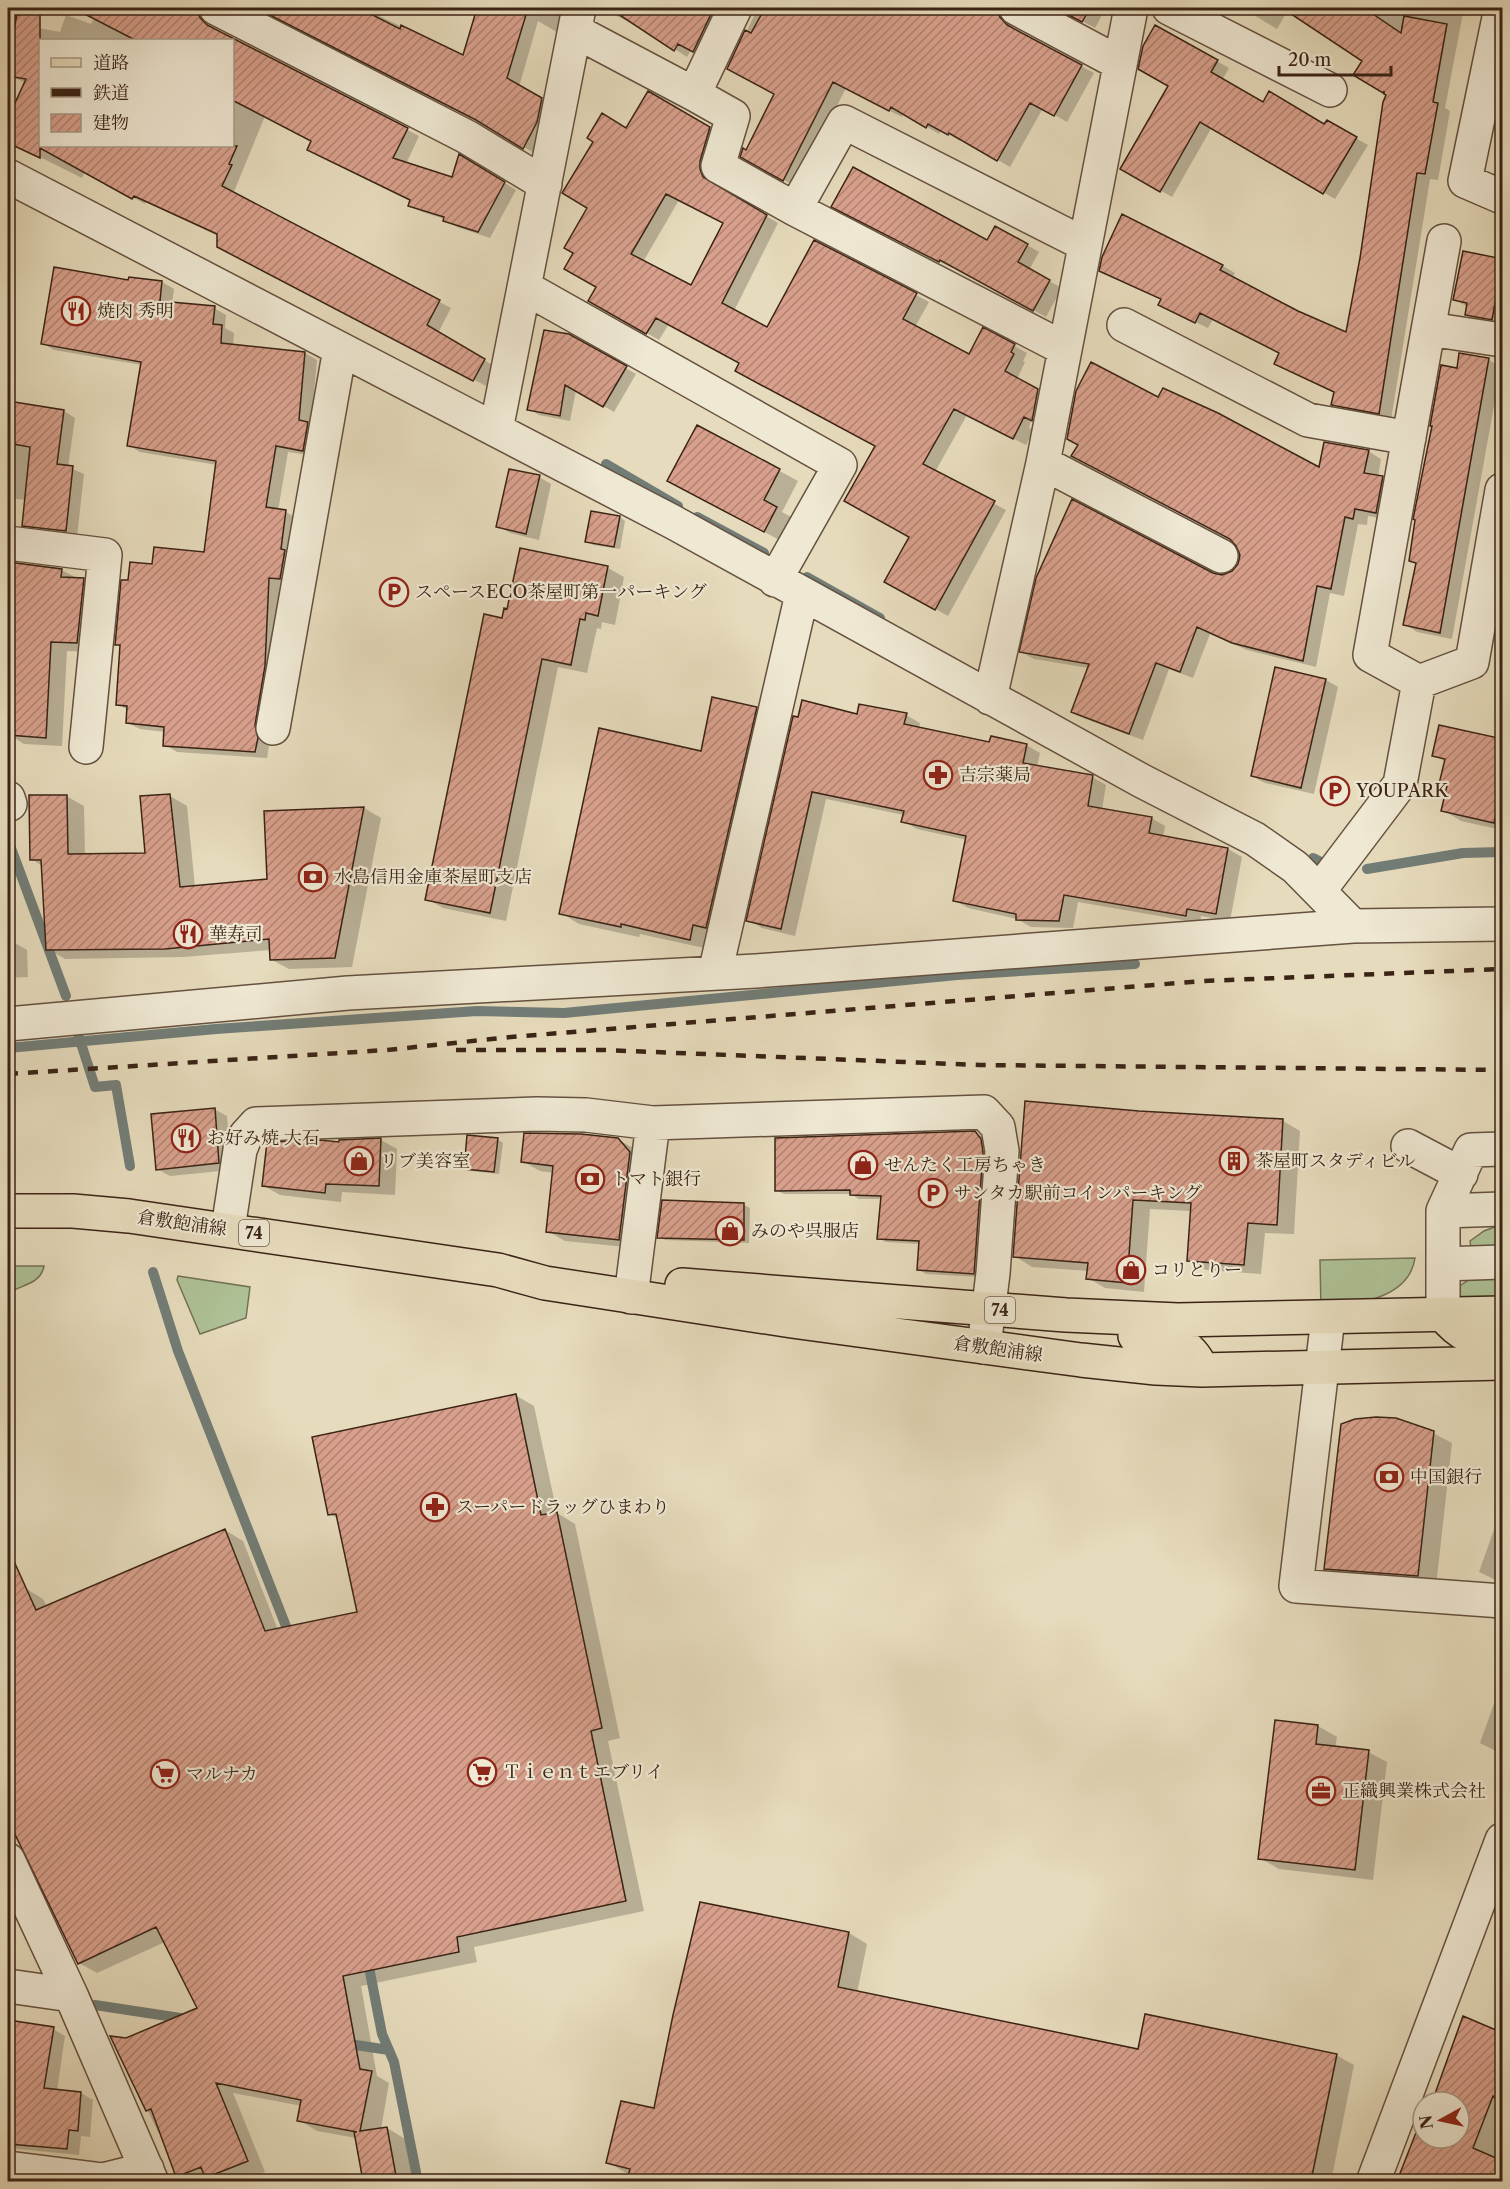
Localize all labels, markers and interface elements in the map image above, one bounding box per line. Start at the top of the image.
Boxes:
legend [39,39,234,147]
scale bar [1279,39,1392,77]
text: 20 m [1288,49,1332,71]
text: 道路 [93,52,129,74]
text: 鉄道 [93,82,129,104]
text: 建物 [93,112,129,134]
restaurant icon: 焼肉 秀明 [60,295,92,327]
place label: 焼肉 秀明 [97,300,174,322]
parking icon: スペースECO茶屋町第一パーキング [378,576,410,608]
place label: スペースECO茶屋町第一パーキング [415,581,707,603]
pharmacy icon: 吉宗薬局 [922,759,954,791]
place label: 吉宗薬局 [959,764,1031,786]
parking icon: YOUPARK [1319,775,1351,807]
place label: YOUPARK [1355,780,1449,802]
bank icon: 水島信用金庫茶屋町支店 [297,861,329,893]
place label: 水島信用金庫茶屋町支店 [334,866,532,888]
restaurant icon: 華寿司 [172,918,204,950]
place label: 華寿司 [209,923,263,945]
restaurant icon: お好み焼 大石 [170,1122,202,1154]
place label: お好み焼 大石 [207,1127,320,1149]
shop icon: リブ美容室 [343,1145,375,1177]
building icon: 茶屋町スタディビル [1218,1145,1250,1177]
shop icon: せんたく工房ちゃき [847,1149,879,1181]
place label: リブ美容室 [380,1150,470,1172]
place label: 茶屋町スタディビル [1255,1150,1416,1172]
place label: せんたく工房ちゃき [884,1154,1046,1176]
bank icon: トマト銀行 [574,1163,606,1195]
place label: トマト銀行 [611,1168,701,1190]
parking icon: サンタカ駅前コインパーキング [917,1177,949,1209]
place label: サンタカ駅前コインパーキング [954,1182,1202,1204]
street label: 倉敷飽浦線 [136,1206,228,1240]
shop icon: みのや呉服店 [714,1215,746,1247]
road number: 74 [239,1220,269,1246]
place label: みのや呉服店 [751,1220,859,1242]
shop icon: コリとりー [1115,1254,1147,1286]
place label: コリとりー [1152,1259,1242,1281]
road number: 74 [985,1297,1015,1323]
street label: 倉敷飽浦線 [952,1332,1044,1366]
bank icon: 中国銀行 [1373,1461,1405,1493]
place label: 中国銀行 [1410,1466,1482,1488]
pharmacy icon: スーパードラッグひまわり [419,1491,451,1523]
place label: スーパードラッグひまわり [456,1496,670,1518]
supermarket icon: Ｔｉｅｎｔエブリイ [466,1756,498,1788]
supermarket icon: マルナカ [149,1758,181,1790]
place label: Ｔｉｅｎｔエブリイ [503,1761,664,1783]
place label: マルナカ [186,1763,258,1785]
office icon: 正織興業株式会社 [1305,1775,1337,1807]
place label: 正織興業株式会社 [1342,1780,1486,1802]
north arrow [1411,2090,1471,2150]
text: N [1415,2114,1437,2130]

